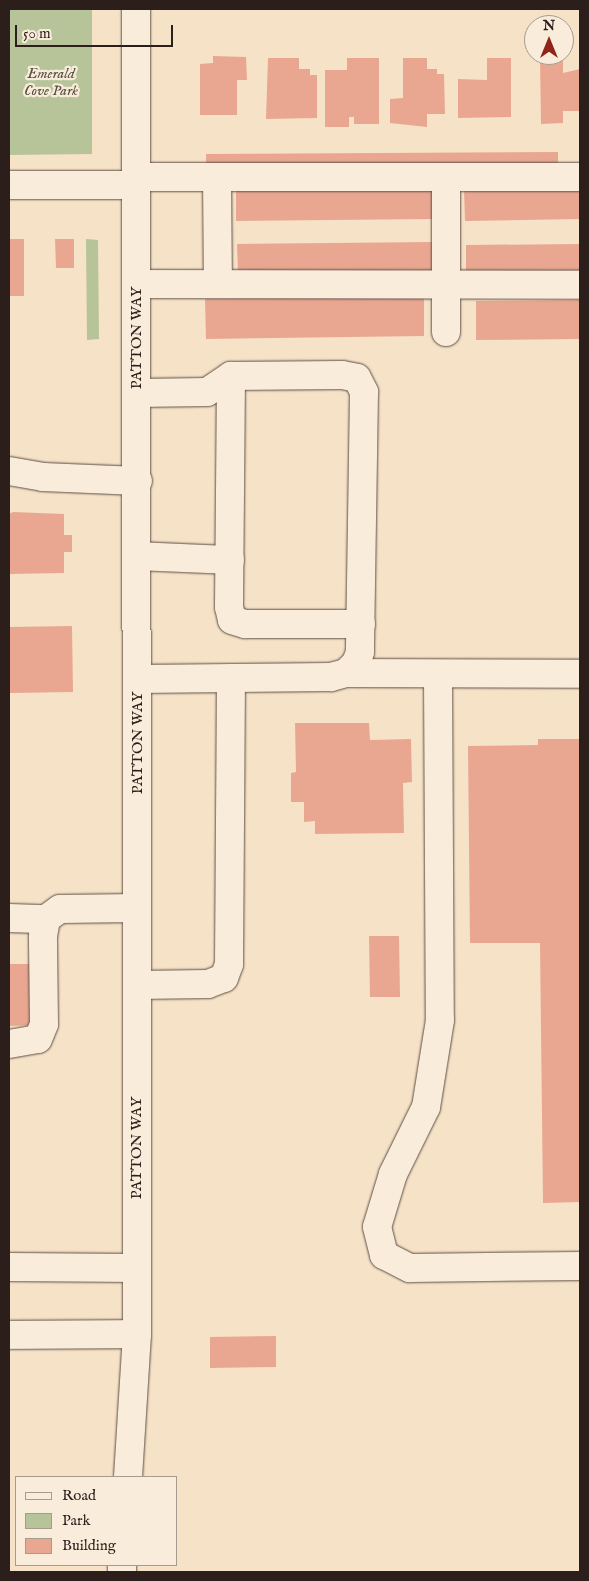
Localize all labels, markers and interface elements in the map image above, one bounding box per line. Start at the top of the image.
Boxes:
scale bar [18,15,175,47]
north arrow [524,15,574,65]
text: N [543,17,555,35]
text: 50 m [23,24,51,43]
park label: Emerald Cove Park [24,64,78,99]
street label: PATTON WAY [128,287,146,389]
street label: PATTON WAY [129,692,147,794]
street label: PATTON WAY [128,1097,146,1199]
legend [15,1476,178,1566]
text: Road [62,1486,96,1505]
text: Park [62,1511,91,1530]
text: Building [62,1536,116,1555]

